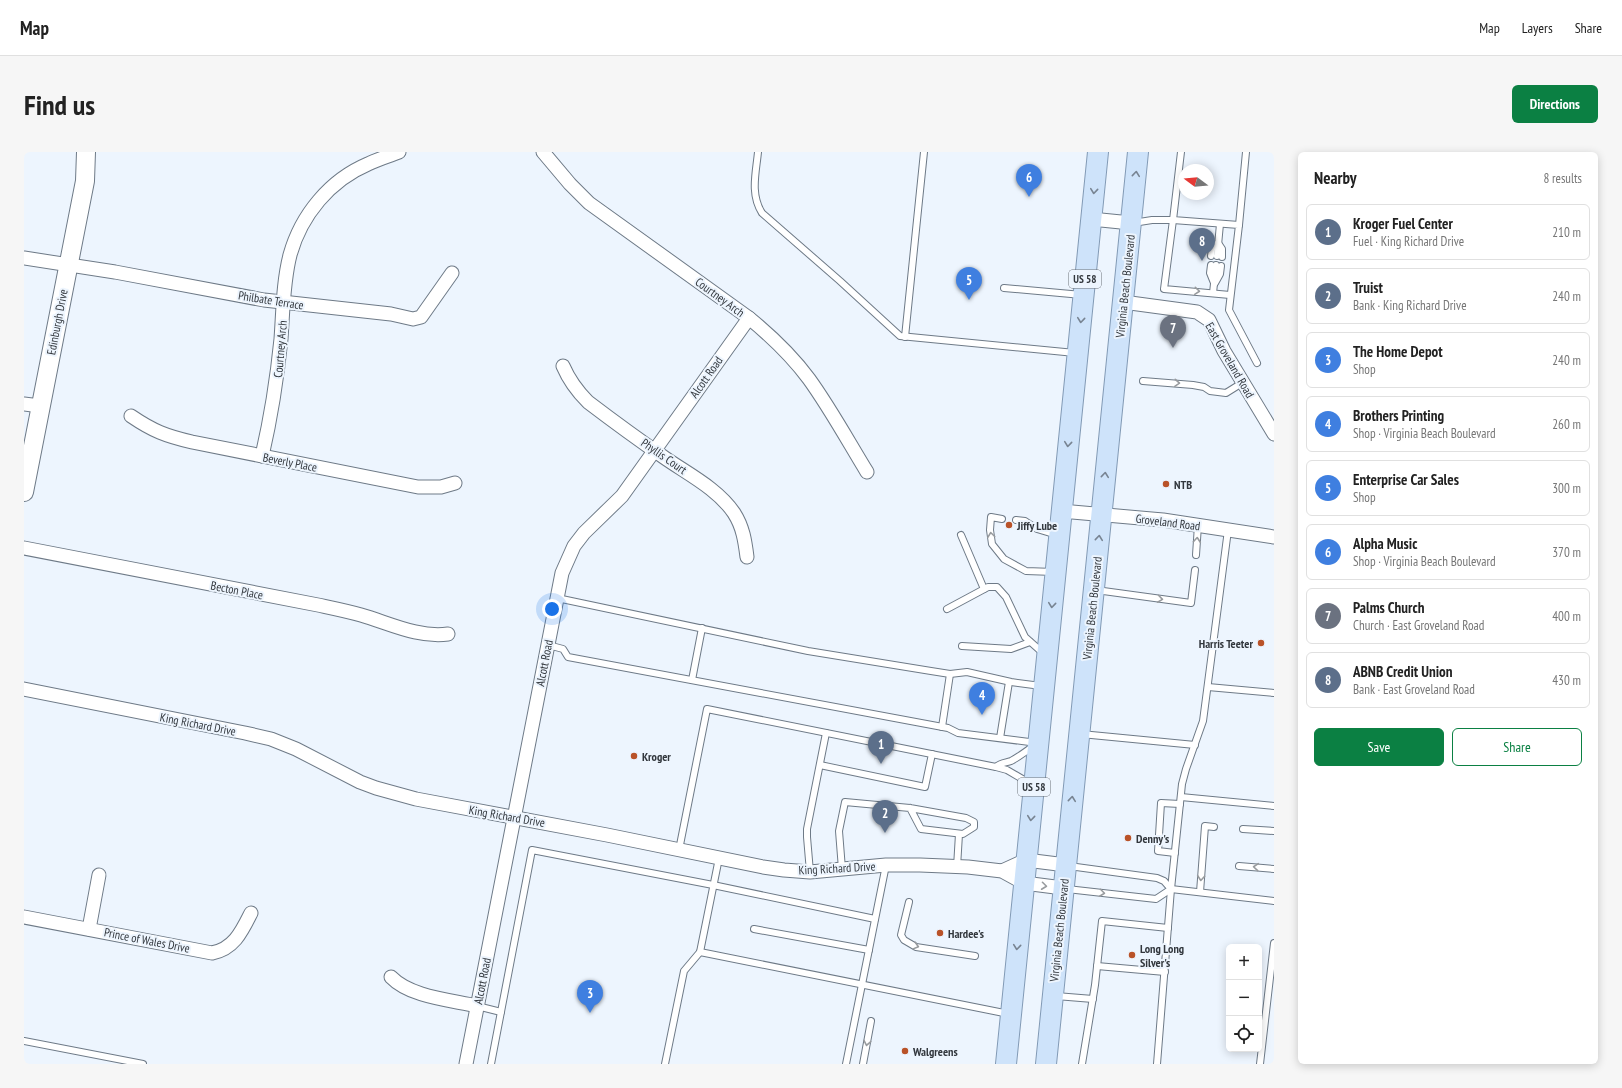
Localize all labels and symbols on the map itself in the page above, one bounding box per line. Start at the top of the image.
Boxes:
pin: 6 [1016,164,1042,197]
north arrow [1178,164,1214,200]
one-way arrow [1132,171,1141,177]
one-way arrow [1090,188,1099,194]
pin: 8 [1189,228,1215,261]
street label: Virginia Beach Boulevard [1112,234,1138,339]
pin: 5 [956,267,982,300]
road number: US 58 [1069,270,1101,288]
street label: Courtney Arch [692,274,748,320]
street label: Philbate Terrace [237,287,305,313]
one-way arrow [1194,287,1200,296]
street label: Edinburgh Drive [43,288,71,356]
pin: 7 [1160,315,1186,348]
one-way arrow [1076,317,1085,323]
street label: Courtney Arch [270,320,290,378]
street label: East Groveland Road [1202,320,1258,400]
street label: Alcott Road [686,353,726,401]
one-way arrow [1174,379,1180,388]
street label: Phyllis Court [638,435,690,478]
one-way arrow [1064,441,1073,447]
street label: Beverly Place [262,449,318,475]
one-way arrow [1100,472,1109,478]
place label: NTB [1174,477,1192,492]
marker: NTB [1161,479,1171,489]
street label: Groveland Road [1135,511,1201,533]
place label: Jiffy Lube [1016,518,1057,533]
marker: Jiffy Lube [1004,520,1014,530]
one-way arrow [987,531,996,538]
one-way arrow [1094,535,1103,541]
one-way arrow [1192,537,1201,543]
street label: Virginia Beach Boulevard [1079,556,1105,661]
street label: Becton Place [210,578,264,602]
one-way arrow [1157,594,1163,603]
your location [542,599,562,619]
one-way arrow [1048,602,1057,608]
place label: Harris Teeter [1199,636,1253,651]
street label: Alcott Road [532,638,556,688]
marker: Harris Teeter [1256,638,1266,648]
pin: 4 [969,682,995,715]
street label: King Richard Drive [159,709,237,739]
pin: 1 [868,731,894,764]
place label: Kroger [642,749,671,764]
marker: Kroger [629,751,639,761]
road number: US 58 [1018,778,1050,796]
one-way arrow [1068,796,1077,802]
pin: 2 [872,800,898,833]
street label: King Richard Drive [468,802,546,830]
one-way arrow [1026,815,1035,821]
place label: Denny's [1136,831,1169,846]
marker: Denny's [1123,833,1133,843]
street label: King Richard Drive [798,858,876,878]
one-way arrow [1253,863,1259,872]
one-way arrow [1197,875,1206,881]
street label: Virginia Beach Boulevard [1046,878,1072,983]
one-way arrow [1040,881,1047,890]
one-way arrow [1099,888,1105,897]
street label: Prince of Wales Drive [103,924,191,956]
place label: Hardee's [948,926,984,941]
marker: Hardee's [935,928,945,938]
one-way arrow [912,941,919,949]
place label: Long Long Silver's [1140,941,1184,970]
one-way arrow [1013,944,1022,950]
marker: Long Long Silver's [1127,950,1137,960]
street label: Alcott Road [470,956,494,1006]
pin: 3 [577,980,603,1013]
one-way arrow [864,1040,872,1046]
place label: Walgreens [912,1044,958,1059]
marker: Walgreens [900,1046,910,1056]

